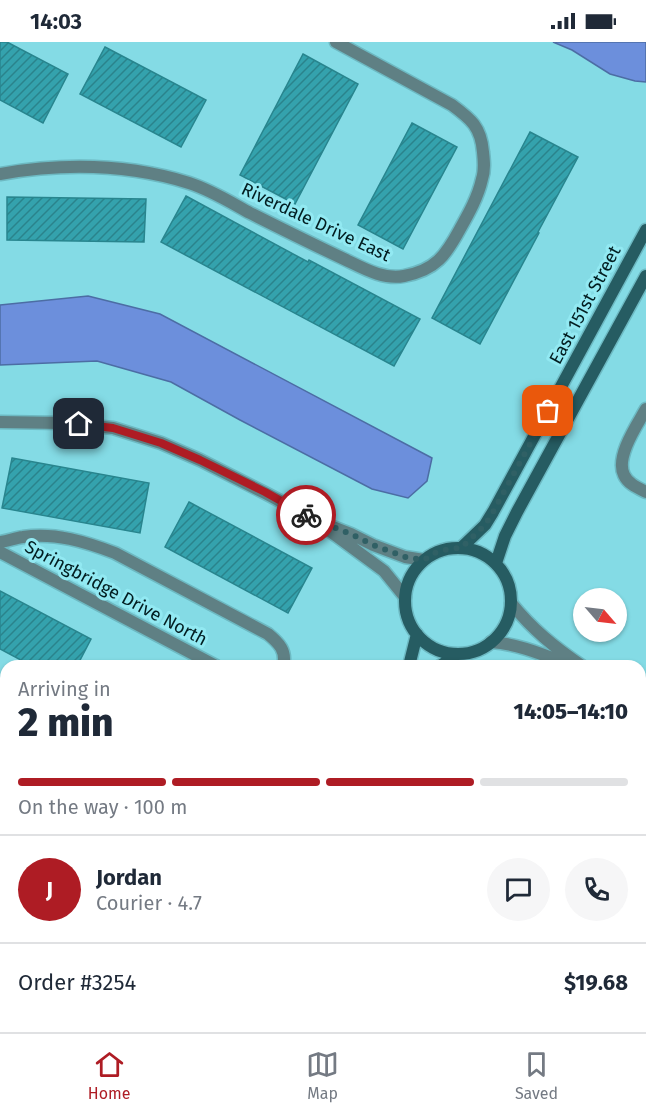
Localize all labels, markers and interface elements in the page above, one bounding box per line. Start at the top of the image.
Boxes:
text: 14:03 [30,8,82,35]
street label: Riverdale Drive East [238,178,395,266]
street label: East 151st Street [545,242,626,368]
pin [522,385,573,436]
icon: bag [531,394,564,427]
pin [53,398,104,449]
icon: home [62,407,95,440]
courier [276,485,336,545]
icon: bike [290,499,323,532]
street label: Springbridge Drive North [21,536,211,650]
north arrow [573,588,627,642]
map controls [573,588,627,642]
text: Arriving in [18,677,111,701]
text: 14:05–14:10 [514,698,628,725]
text: 2 min [18,700,114,746]
text: On the way · 100 m [18,795,187,819]
button: chat [487,858,550,921]
button: phone [565,858,628,921]
text: Jordan [96,864,162,891]
text: J [46,876,53,903]
text: Courier · 4.7 [96,891,202,915]
text: Order #3254 [18,969,136,996]
text: $19.68 [564,969,628,996]
tab: Home [88,1048,131,1103]
tab: Map [306,1048,339,1103]
tab: Saved [515,1048,558,1103]

